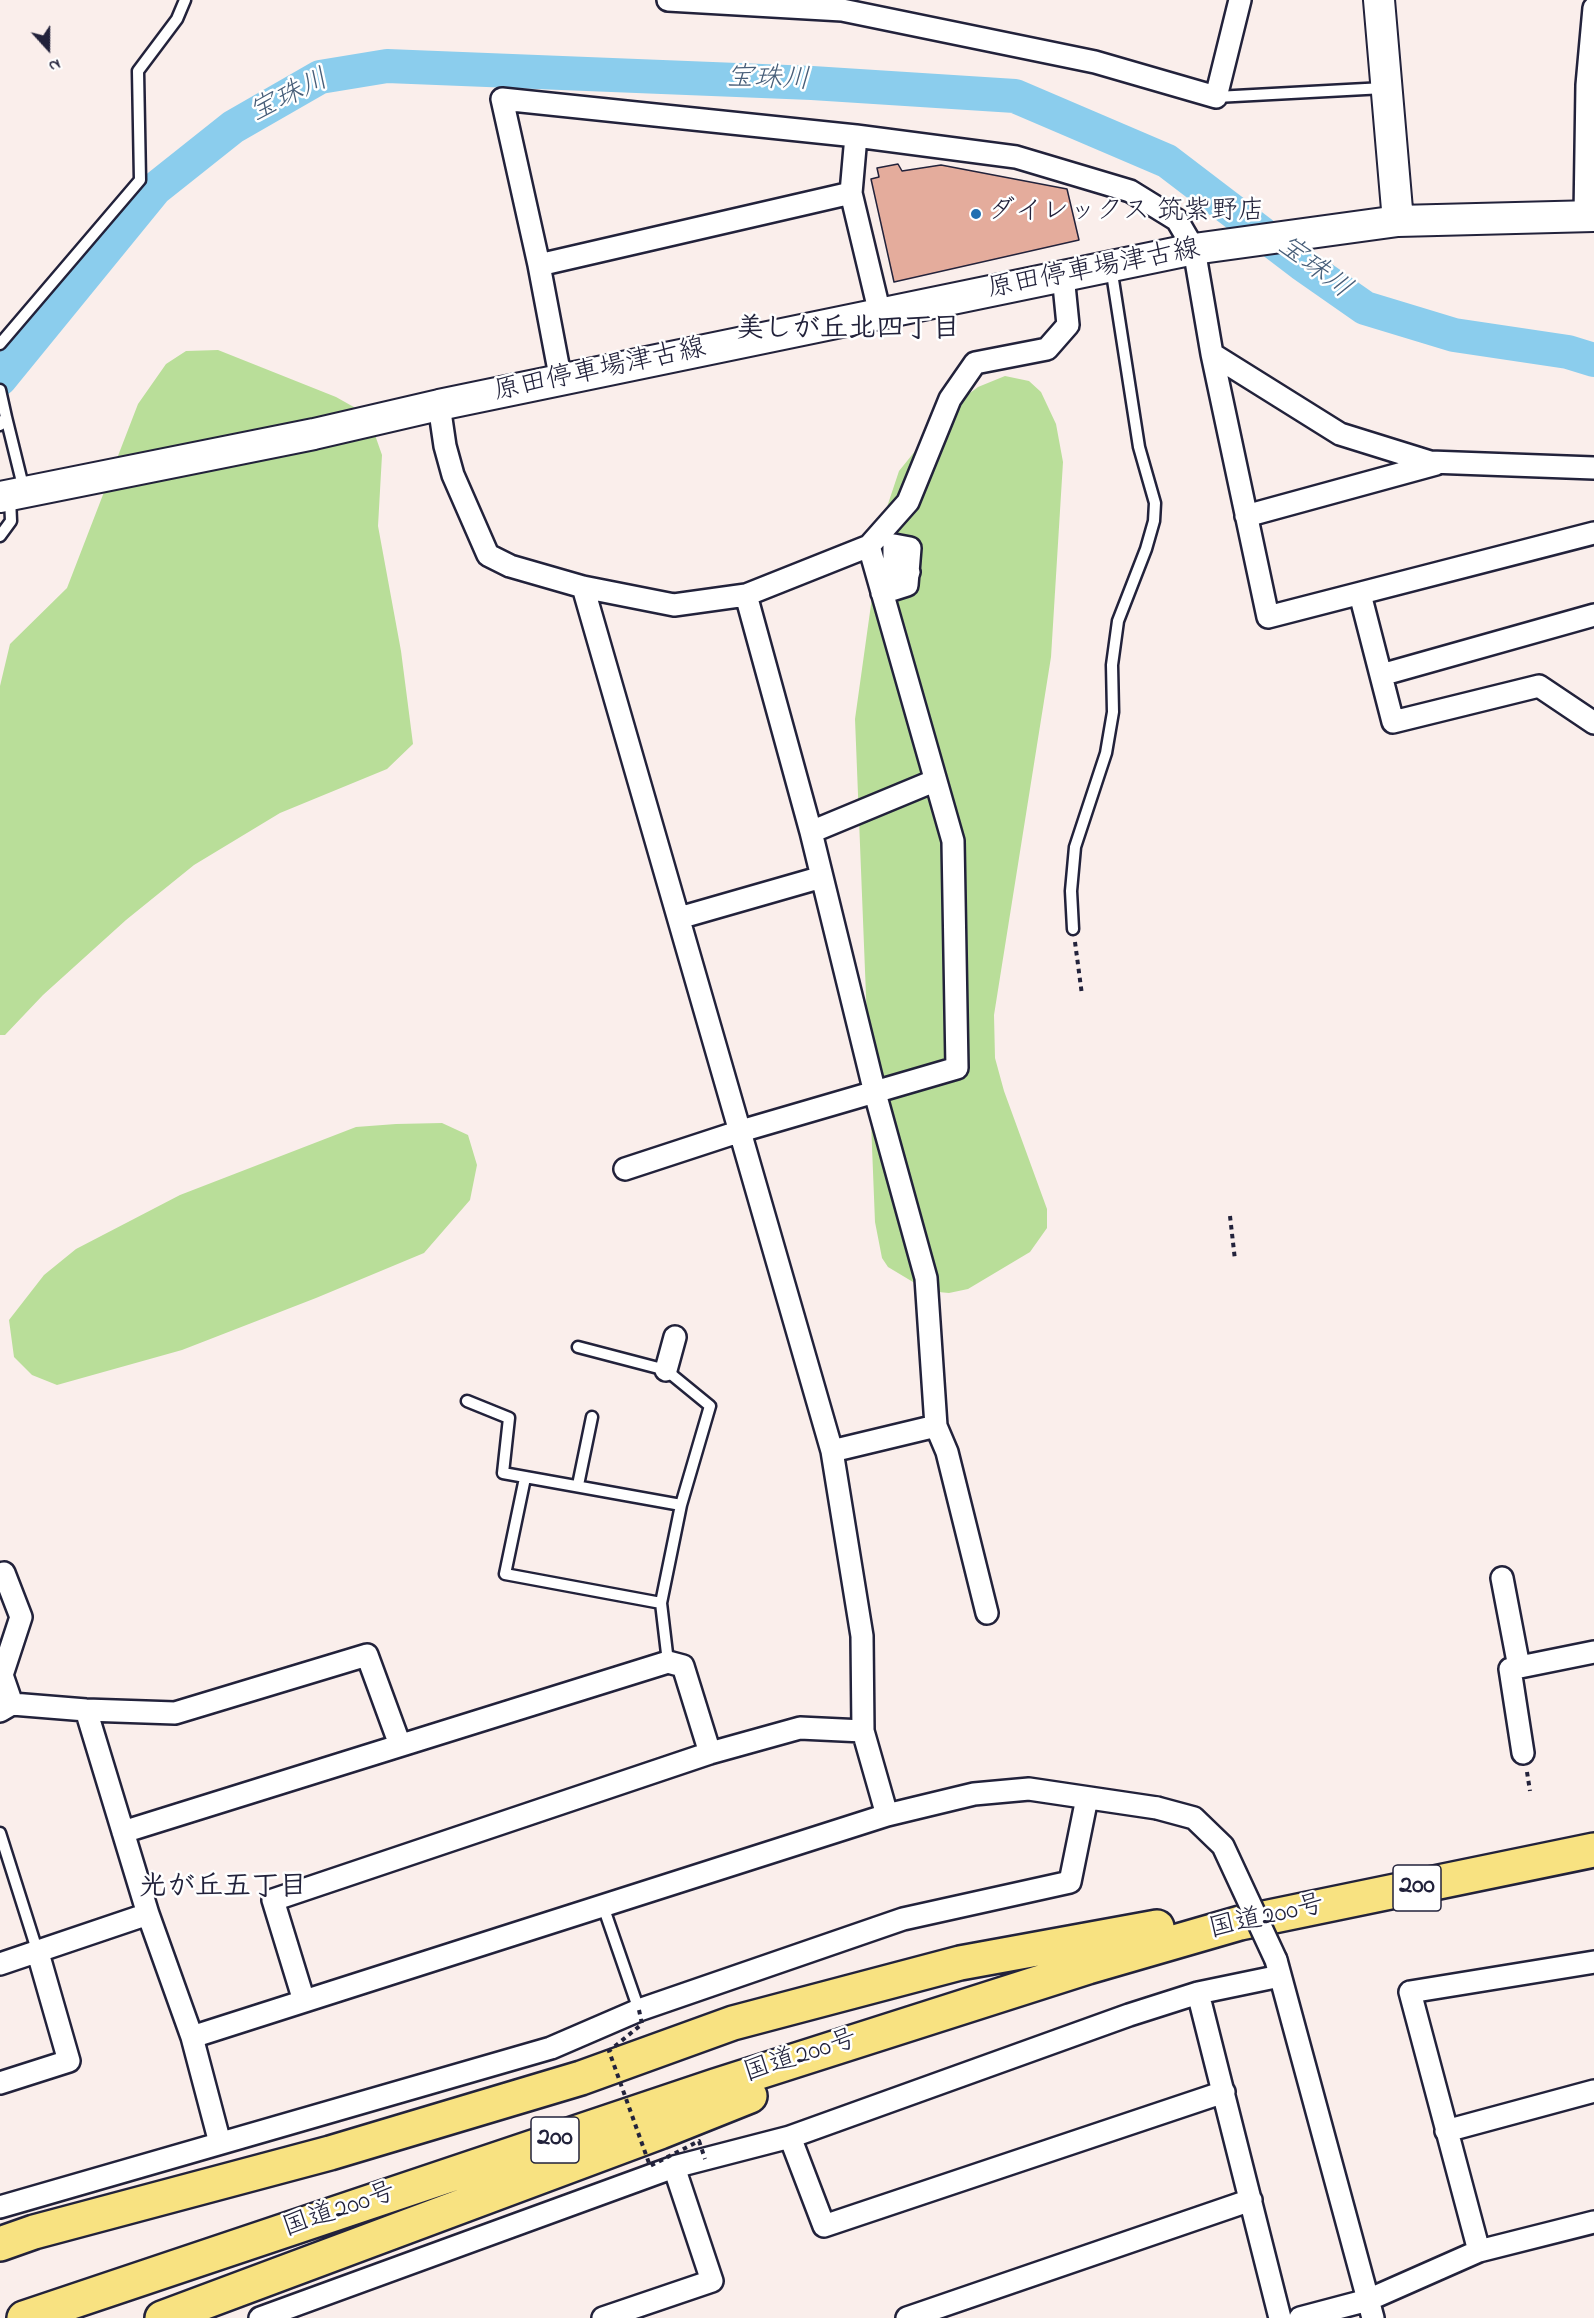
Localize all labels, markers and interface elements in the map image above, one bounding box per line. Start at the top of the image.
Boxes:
north arrow [18,18,78,78]
text: N [45,52,64,78]
water label: 宝珠川 [725,63,811,99]
water label: 宝珠川 [245,64,335,132]
place label: ダイレックス 筑紫野店 [988,198,1265,230]
marker: ダイレックス 筑紫野店 [969,207,983,221]
water label: 宝珠川 [1269,230,1357,308]
street label: 原田停車場津古線 [985,234,1203,308]
district label: 美しが丘北四丁目 [736,314,960,348]
street label: 原田停車場津古線 [491,334,709,410]
road number: 200 [1393,1865,1441,1911]
district label: 光が丘五丁目 [139,1872,307,1906]
street label: 国道200号 [1206,1890,1328,1948]
street label: 国道200号 [740,2024,862,2092]
road number: 200 [531,2117,579,2163]
street label: 国道200号 [279,2178,401,2246]

